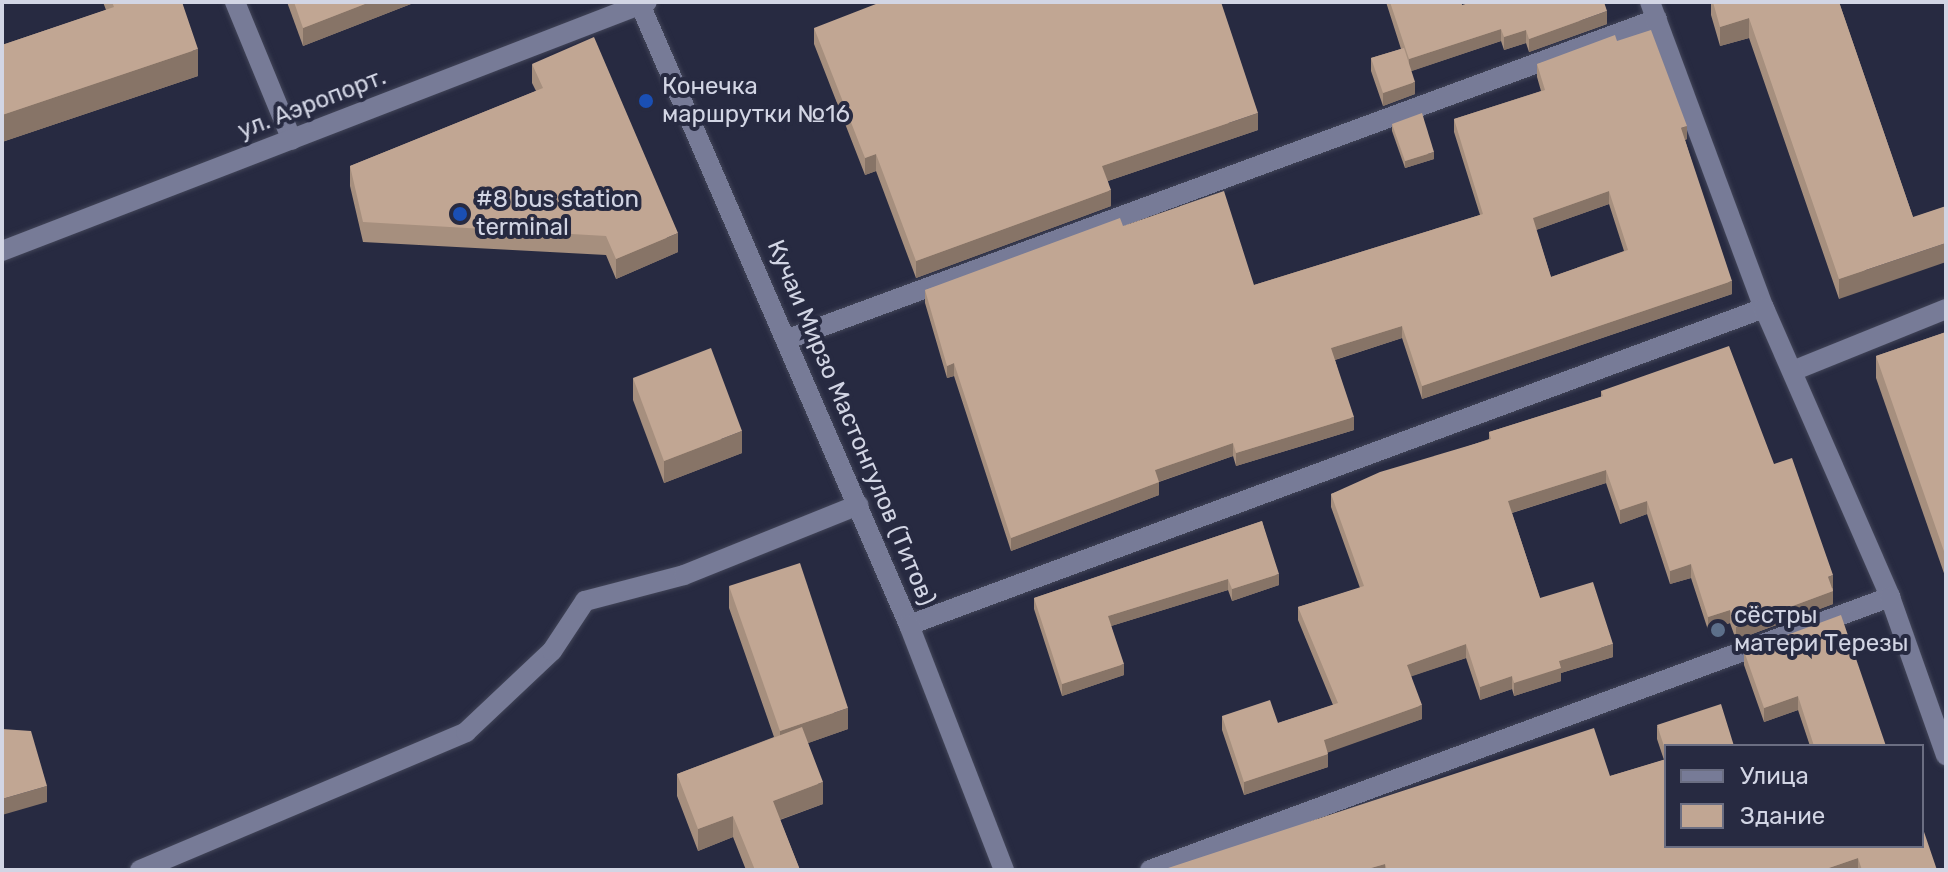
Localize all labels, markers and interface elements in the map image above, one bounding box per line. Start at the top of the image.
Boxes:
street label: ул. Аэропорт. [234,63,390,145]
place label: Конечка маршрутки №16 [662,73,850,129]
marker: Конечка маршрутки №16 [637,92,655,110]
place label: #8 bus station terminal [476,186,639,242]
marker: #8 bus station terminal [451,205,469,223]
street label: Кучаи Мирзо Мастонгулов (Титов) [761,236,941,610]
place label: сёстры матери Терезы [1734,602,1909,658]
marker: сёстры матери Терезы [1709,621,1727,639]
legend [1664,744,1924,848]
text: Улица [1740,762,1809,790]
text: Здание [1740,802,1825,830]

